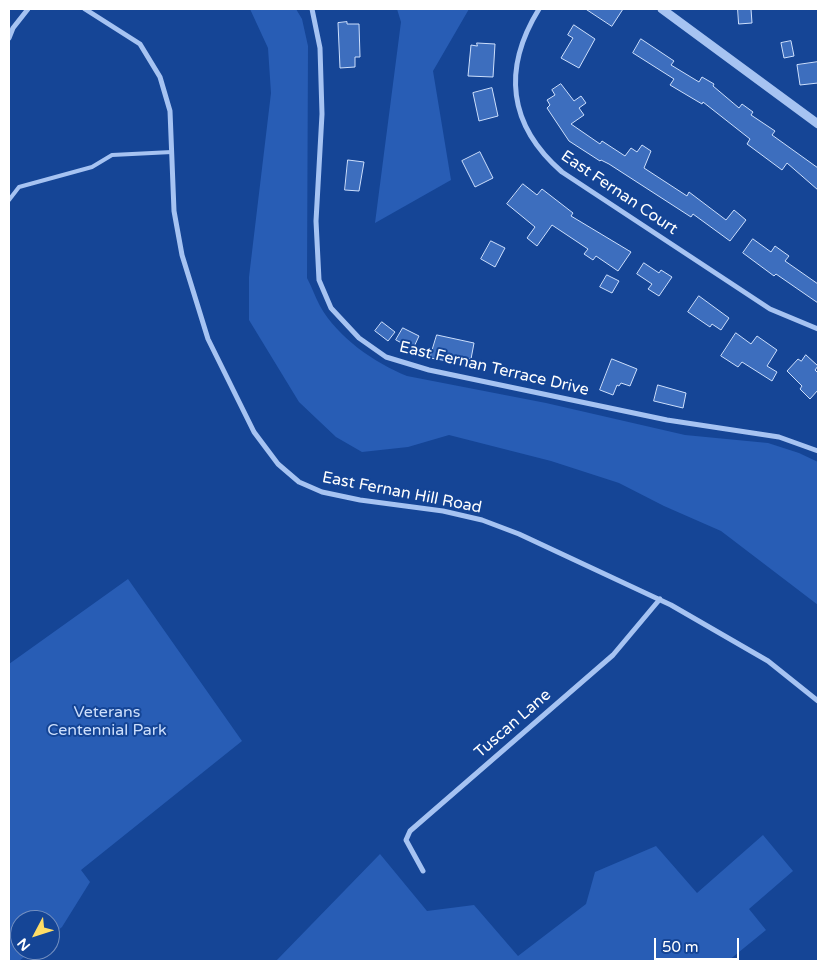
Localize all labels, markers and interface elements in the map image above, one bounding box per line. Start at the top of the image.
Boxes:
street label: East Fernan Court [557,147,681,239]
street label: East Fernan Terrace Drive [397,338,591,400]
street label: East Fernan Hill Road [321,468,483,518]
street label: Tuscan Lane [471,686,555,762]
park label: Veterans Centennial Park [47,703,167,741]
north arrow [10,910,60,960]
scale bar [657,928,742,960]
text: N [14,935,34,954]
text: 50 m [662,938,699,956]

